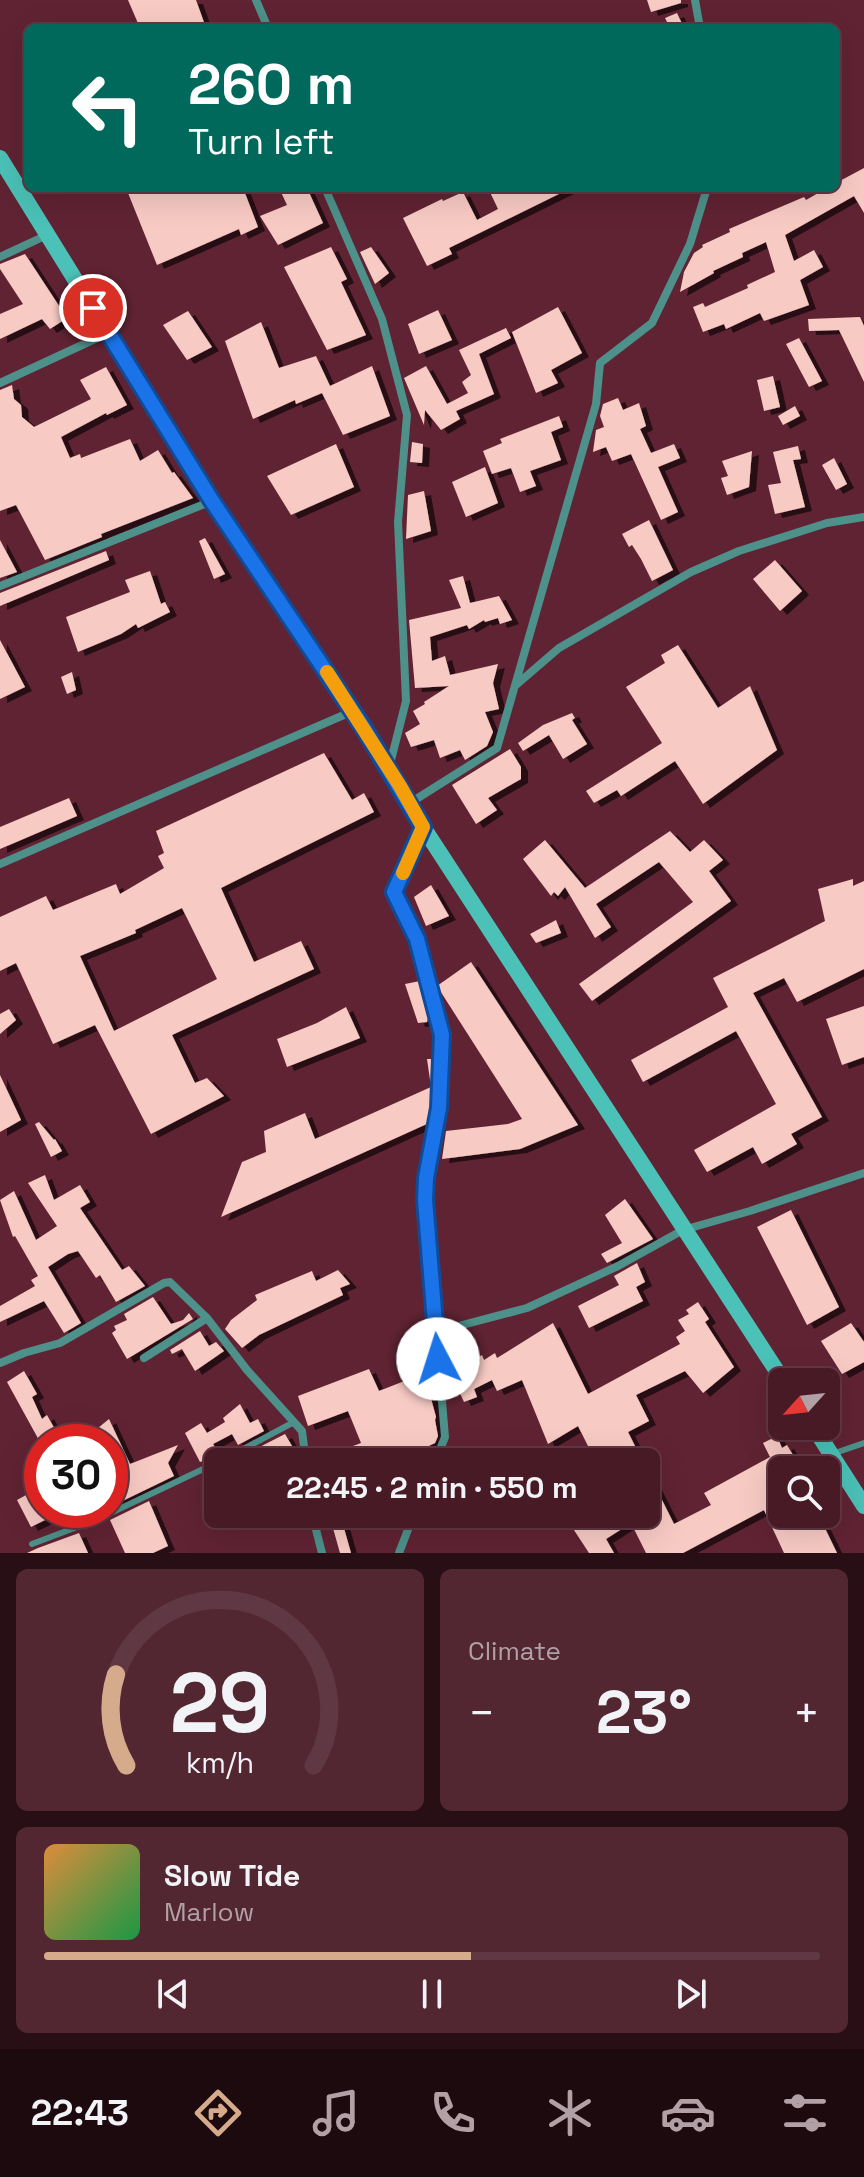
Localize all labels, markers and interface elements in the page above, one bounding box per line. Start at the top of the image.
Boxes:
text: 260 m [188,49,354,120]
icon: left [56,56,160,160]
text: Turn left [188,119,335,165]
pin [59,274,127,342]
icon: arrive [71,286,115,330]
position arrow [396,1317,480,1401]
north arrow [768,1368,840,1440]
map controls [768,1368,840,1528]
speed limit sign: 30 [24,1424,128,1528]
button: search [768,1456,840,1528]
text: 22:45 · 2 min · 550 m [286,1468,578,1507]
text: Climate [468,1634,561,1668]
text: 29 [170,1650,270,1756]
text: 23° [596,1674,692,1751]
text: − [468,1685,495,1741]
text: + [793,1685,820,1741]
text: km/h [186,1745,254,1781]
text: Slow Tide [164,1856,300,1895]
text: Marlow [164,1895,254,1929]
icon: previous [151,1972,195,2016]
icon: pause [410,1972,454,2016]
icon: next [669,1972,713,2016]
icon: directions [190,2085,246,2141]
icon: music [308,2085,364,2141]
icon: phone [425,2085,481,2141]
icon: climate [542,2085,598,2141]
icon: car [660,2085,716,2141]
icon: filters [777,2085,833,2141]
text: 22:43 [31,2090,129,2136]

